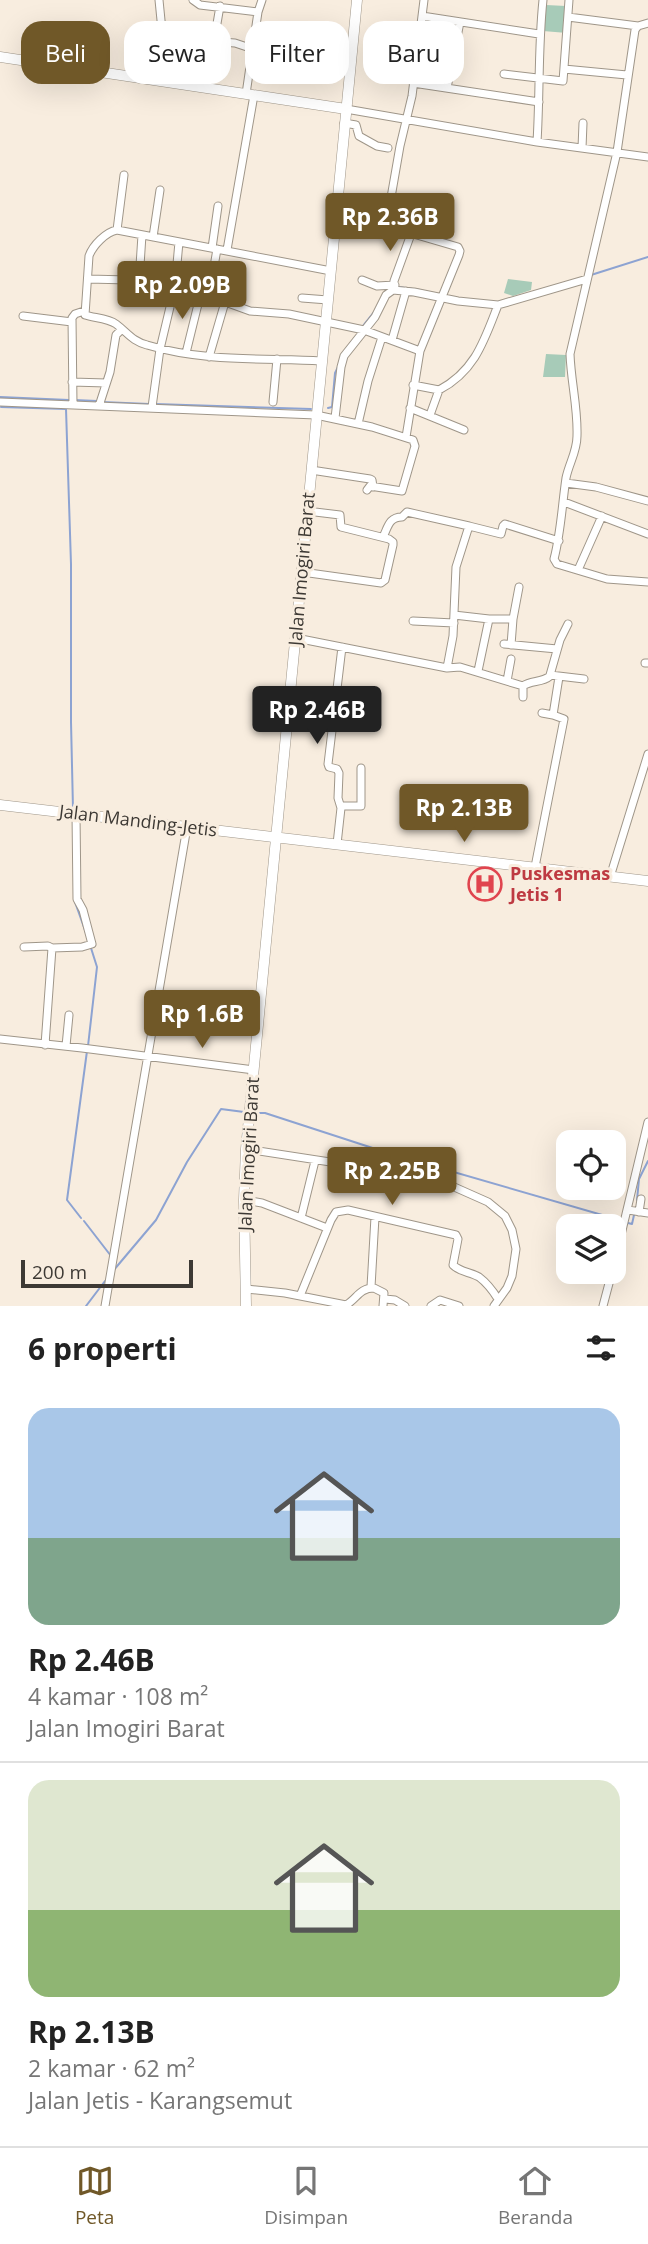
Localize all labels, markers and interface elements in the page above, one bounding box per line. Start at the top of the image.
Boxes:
chip: Beli [21,21,110,84]
chip: Sewa [124,21,231,84]
chip: Filter [245,21,349,84]
chip: Baru [363,21,464,84]
pin: Rp 2.36B [318,194,462,253]
text: Rp 2.36B [341,200,439,232]
pin: Rp 2.09B [110,262,254,321]
text: Rp 2.09B [133,268,231,300]
street label: Jalan Imogiri Barat [282,491,320,649]
pin: Rp 2.46B [245,686,389,746]
text: Rp 2.46B [268,693,366,725]
pin: Rp 2.13B [392,784,536,844]
text: Rp 2.13B [415,791,513,823]
street label: Jalan Manding-Jetis [56,798,218,842]
place label: Puskesmas Jetis 1 [508,861,610,906]
hospital icon: Puskesmas Jetis 1 [466,865,504,903]
pin: Rp 1.6B [137,990,267,1050]
text: Rp 1.6B [160,997,244,1029]
street label: Jalan Imogiri Barat [232,1076,264,1233]
map controls [556,1130,626,1284]
button: locate [556,1130,626,1200]
pin: Rp 2.25B [320,1148,464,1207]
text: Rp 2.25B [343,1154,441,1186]
button: layers [556,1214,626,1284]
scale bar [21,1257,192,1289]
text: 200 m [32,1259,87,1285]
text: 6 properti [28,1328,177,1369]
icon: filters [582,1329,620,1367]
icon: home [261,1453,387,1579]
text: Rp 2.46B [28,1639,155,1680]
text: 4 kamar · 108 m² [28,1680,208,1712]
text: Jalan Imogiri Barat [28,1712,225,1744]
icon: home [261,1825,387,1951]
text: Rp 2.13B [28,2011,155,2052]
text: 2 kamar · 62 m² [28,2052,195,2084]
text: Jalan Jetis - Karangsemut [28,2084,292,2116]
tab: Peta [75,2162,114,2230]
tab: Disimpan [264,2162,348,2230]
tab: Beranda [498,2162,573,2230]

